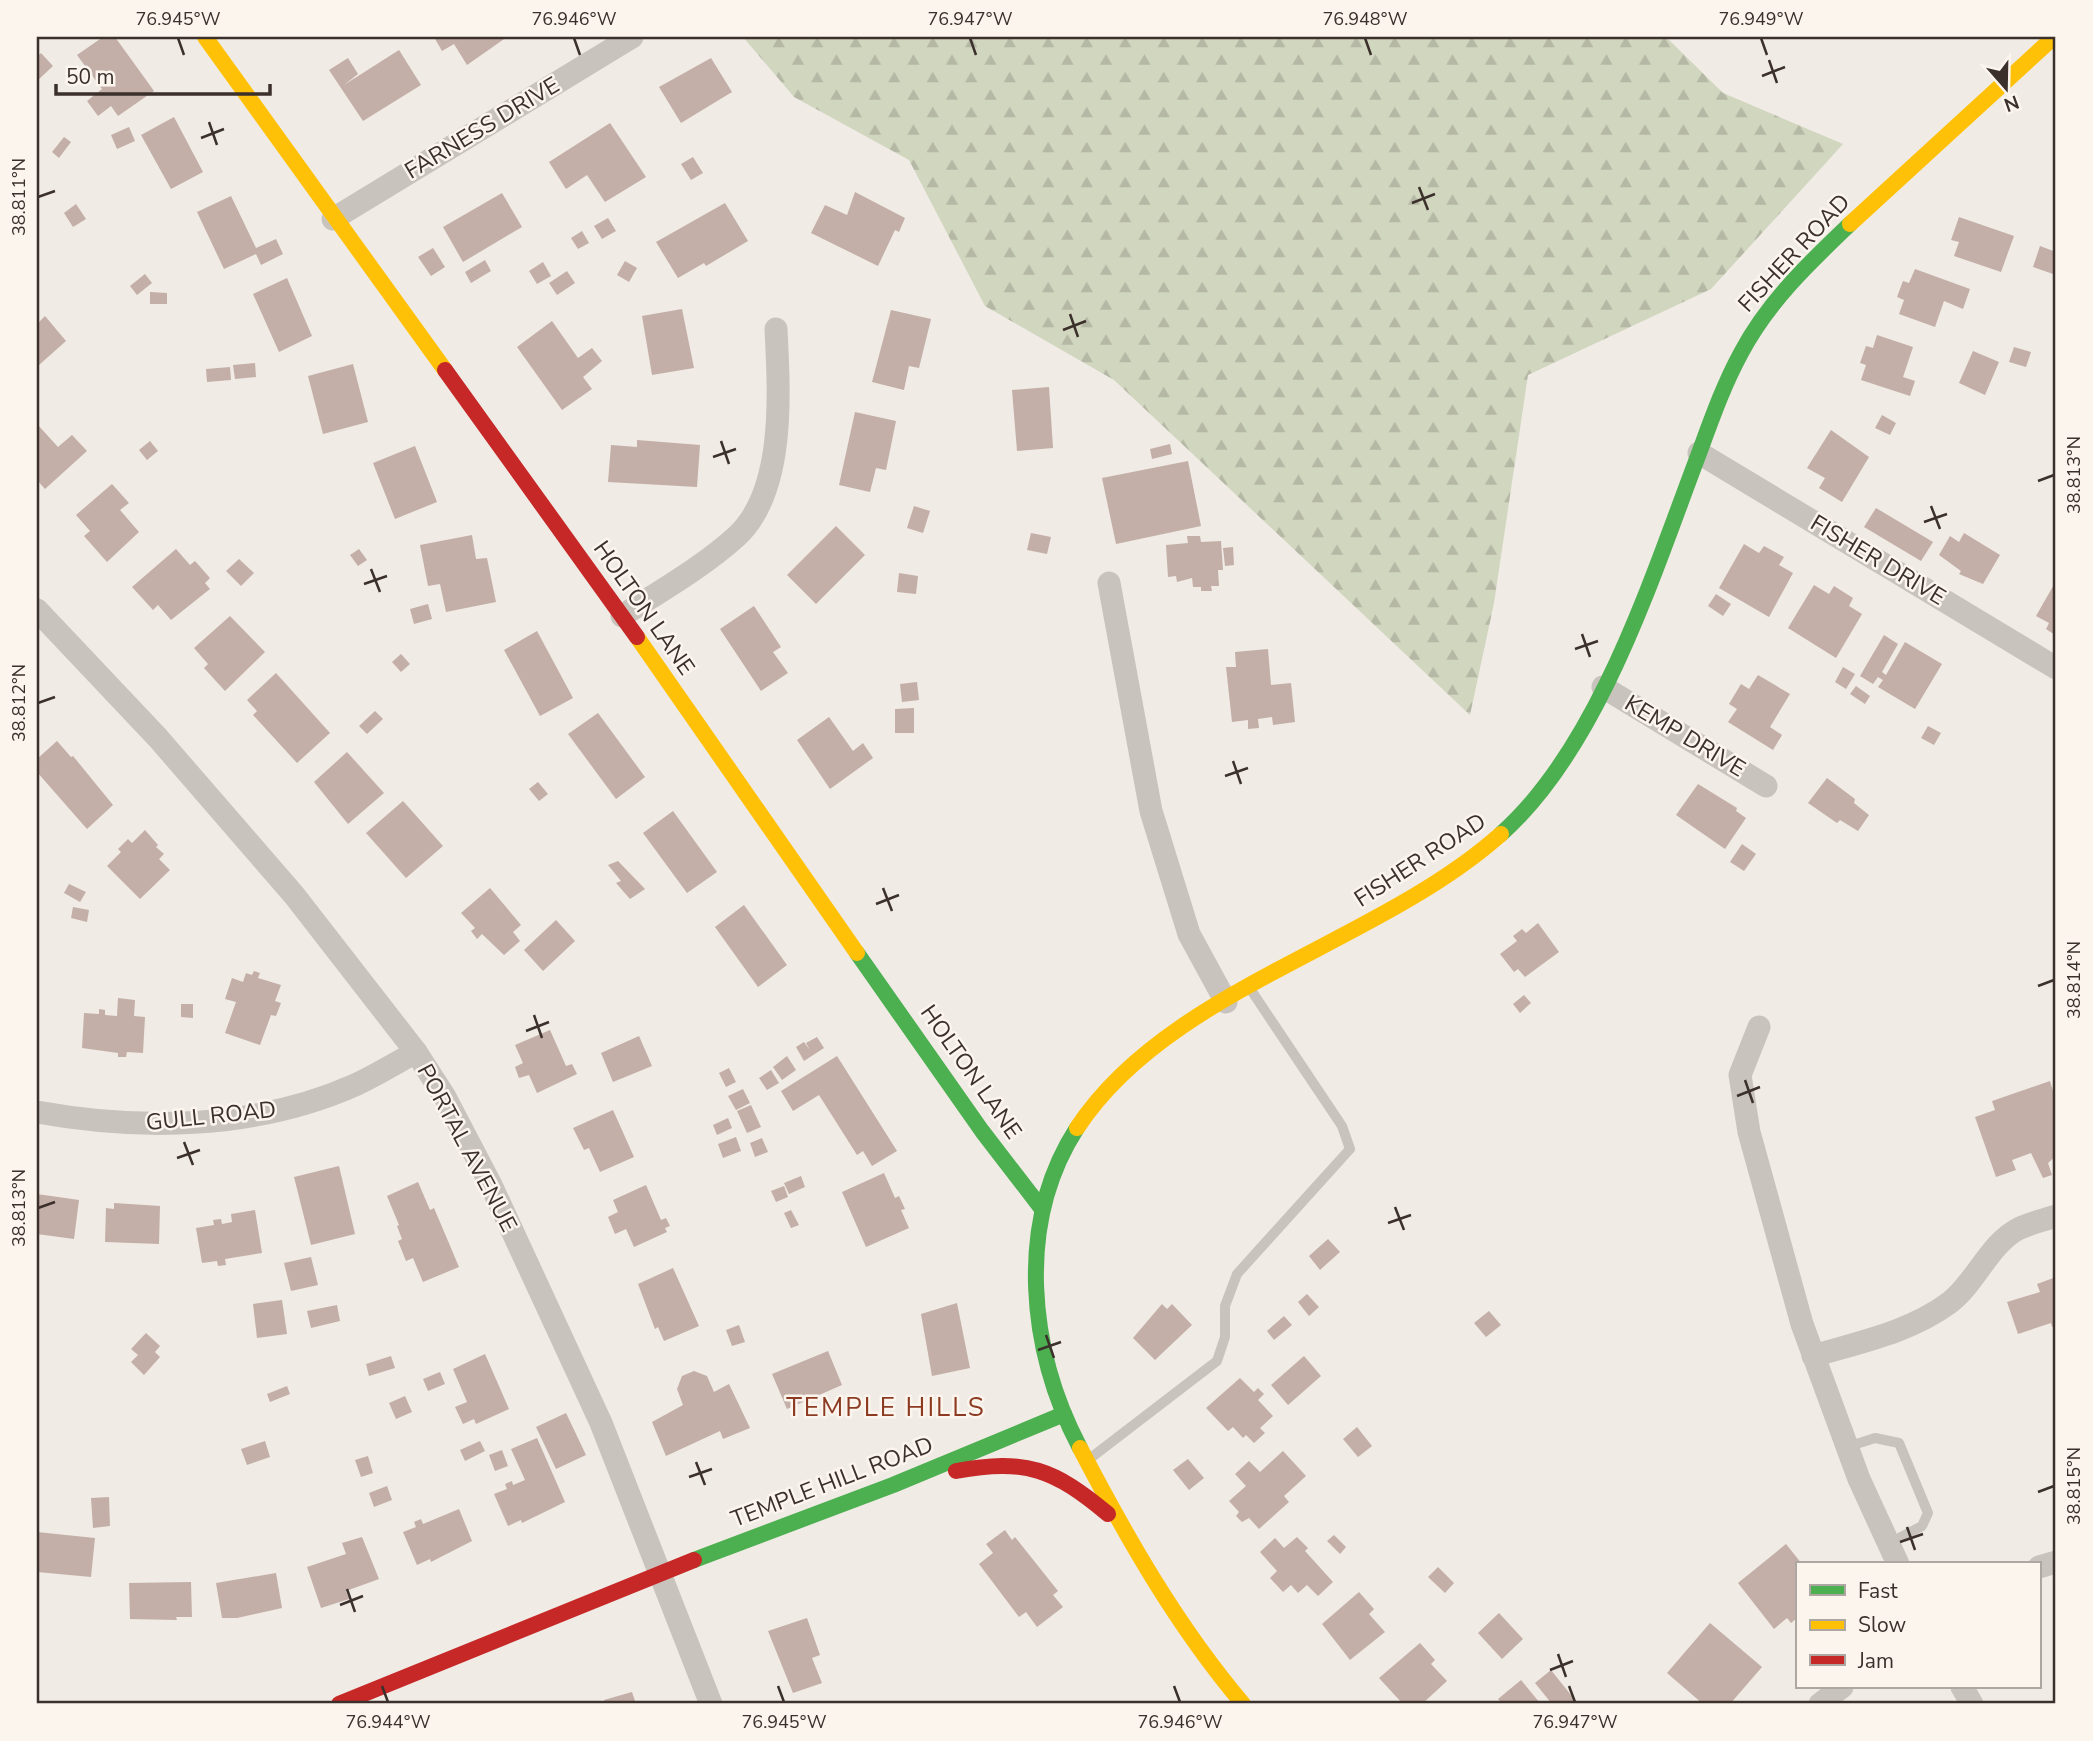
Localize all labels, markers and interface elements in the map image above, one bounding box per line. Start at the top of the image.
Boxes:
text: 76.945°W [136,7,221,31]
text: 76.946°W [532,7,617,31]
text: 76.947°W [928,7,1013,31]
text: 76.948°W [1323,7,1408,31]
text: 76.949°W [1719,7,1804,31]
scale bar [56,52,270,96]
north arrow [1970,52,2040,122]
text: 50 m [66,63,115,91]
street label: FARNESS DRIVE [399,70,565,186]
text: N [2000,88,2023,118]
text: 38.811°N [7,158,31,236]
street label: FISHER ROAD [1731,187,1857,319]
text: 38.813°N [2062,436,2086,514]
street label: FISHER DRIVE [1805,507,1951,613]
street label: HOLTON LANE [586,535,702,681]
text: 38.812°N [7,664,31,742]
street label: KEMP DRIVE [1619,688,1751,784]
street label: FISHER ROAD [1348,806,1492,914]
text: 38.814°N [2062,941,2086,1019]
street label: HOLTON LANE [913,999,1029,1145]
street label: PORTAL AVENUE [410,1059,524,1237]
street label: GULL ROAD [144,1094,278,1138]
text: 38.813°N [7,1169,31,1247]
district label: TEMPLE HILLS [786,1390,986,1425]
street label: TEMPLE HILL ROAD [727,1429,937,1535]
text: 38.815°N [2062,1447,2086,1525]
legend [1796,1562,2040,1688]
text: Fast [1858,1577,1898,1605]
text: Slow [1858,1611,1907,1639]
text: Jam [1857,1647,1894,1675]
text: 76.944°W [346,1710,431,1734]
text: 76.945°W [742,1710,827,1734]
text: 76.946°W [1138,1710,1223,1734]
text: 76.947°W [1533,1710,1618,1734]

